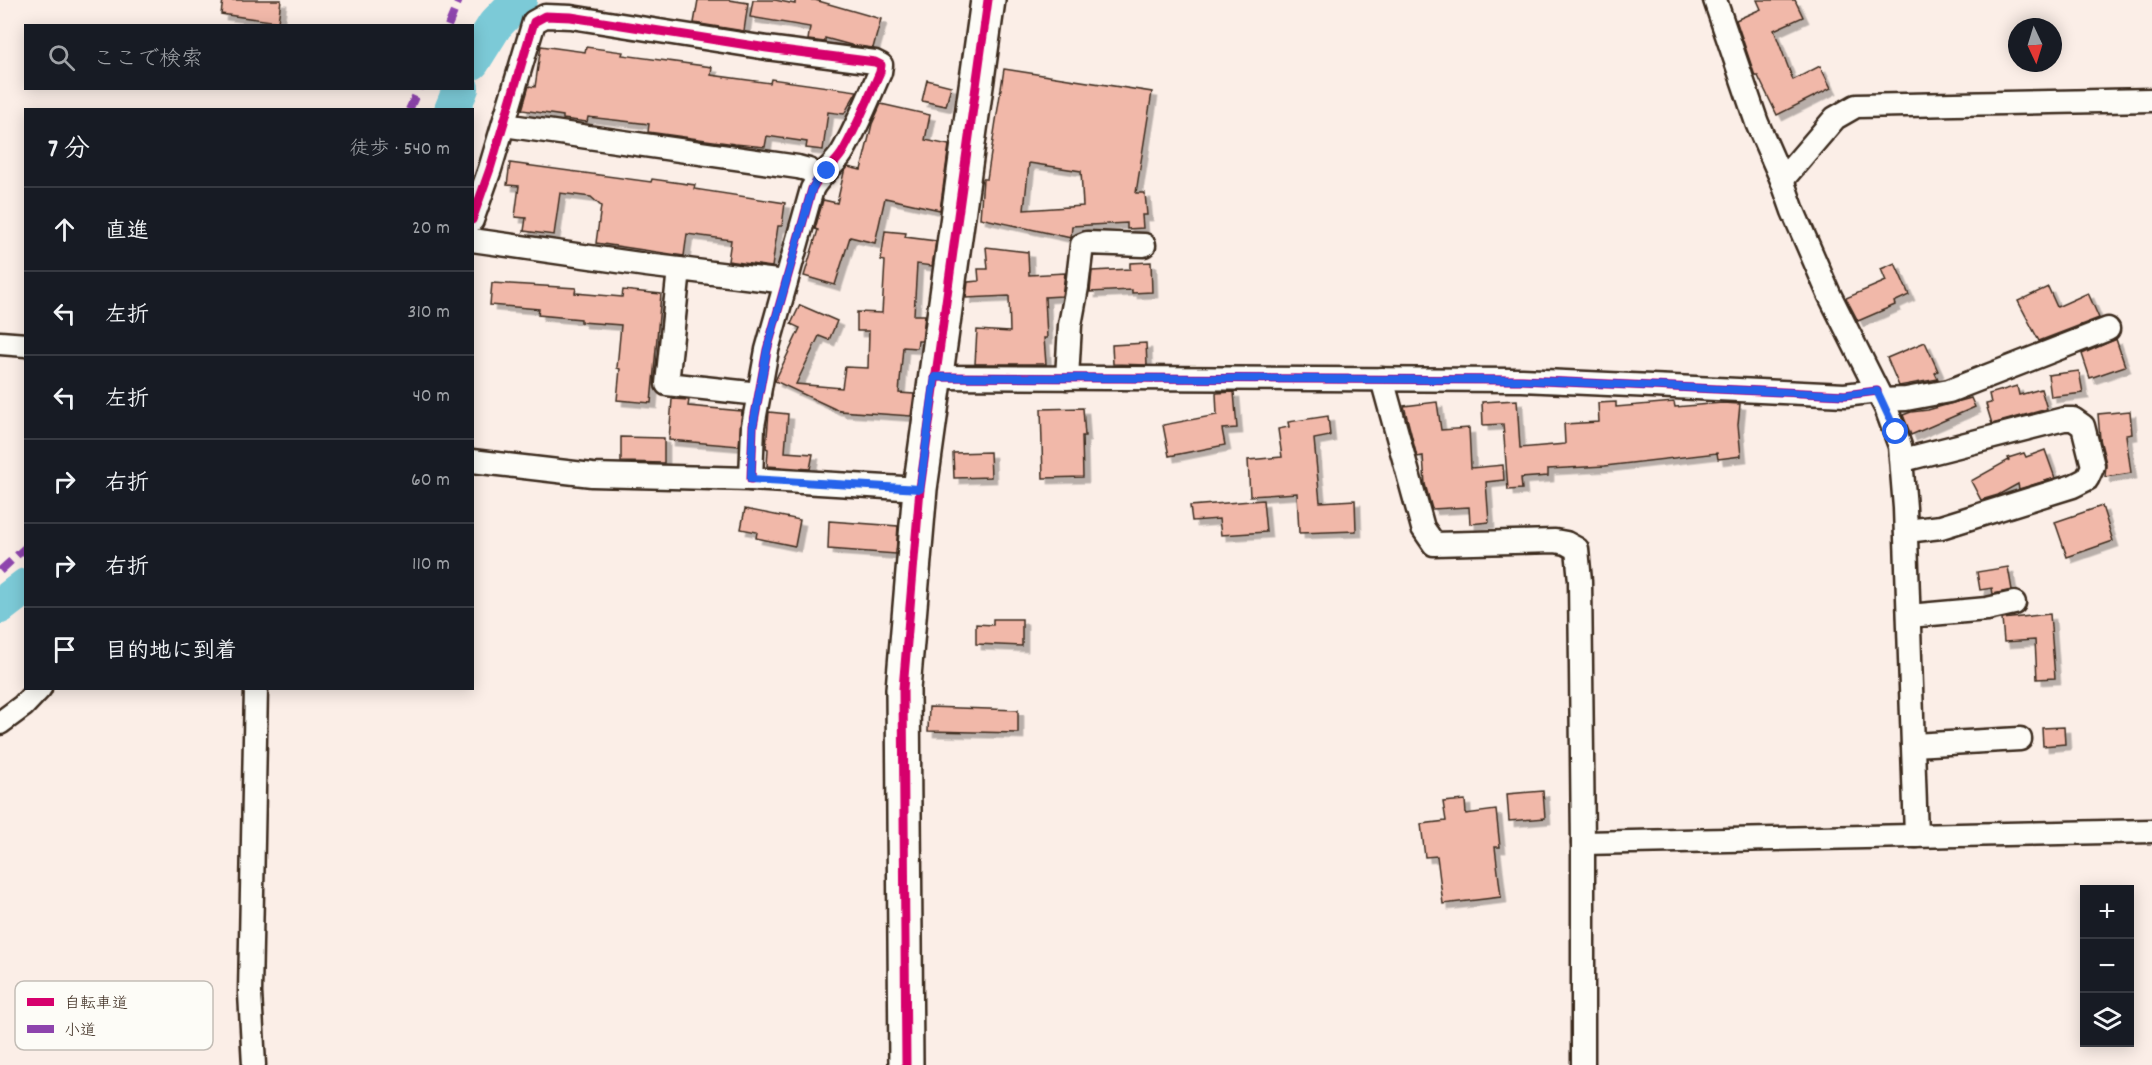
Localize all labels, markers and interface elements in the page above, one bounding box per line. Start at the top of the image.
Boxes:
north arrow [2008,18,2062,72]
search box [24,24,474,90]
icon: search [45,41,78,74]
text: ここで検索 [93,45,203,76]
text: 7 分 [48,132,90,169]
text: 徒歩 · 540 m [349,136,450,164]
route end [813,157,839,183]
icon: ahead [48,213,81,246]
text: 20 m [412,215,450,243]
text: 直進 [105,217,149,248]
icon: left [48,297,81,330]
text: 310 m [408,299,450,327]
text: 左折 [105,301,149,332]
icon: left [48,381,81,414]
text: 40 m [412,383,450,411]
text: 左折 [105,385,149,416]
route start [1882,418,1908,444]
icon: right [48,465,81,498]
text: 60 m [411,467,450,495]
text: 右折 [105,469,149,500]
icon: right [48,549,81,582]
text: 110 m [412,551,450,579]
text: 右折 [105,553,149,584]
icon: arrive [48,633,81,666]
text: 目的地に到着 [105,637,237,668]
map controls [2080,885,2134,1047]
button: + [2080,885,2134,939]
button: − [2080,939,2134,993]
legend [15,981,213,1050]
text: 自転車道 [64,993,128,1016]
button: layers [2080,993,2134,1047]
text: 小道 [64,1020,96,1043]

